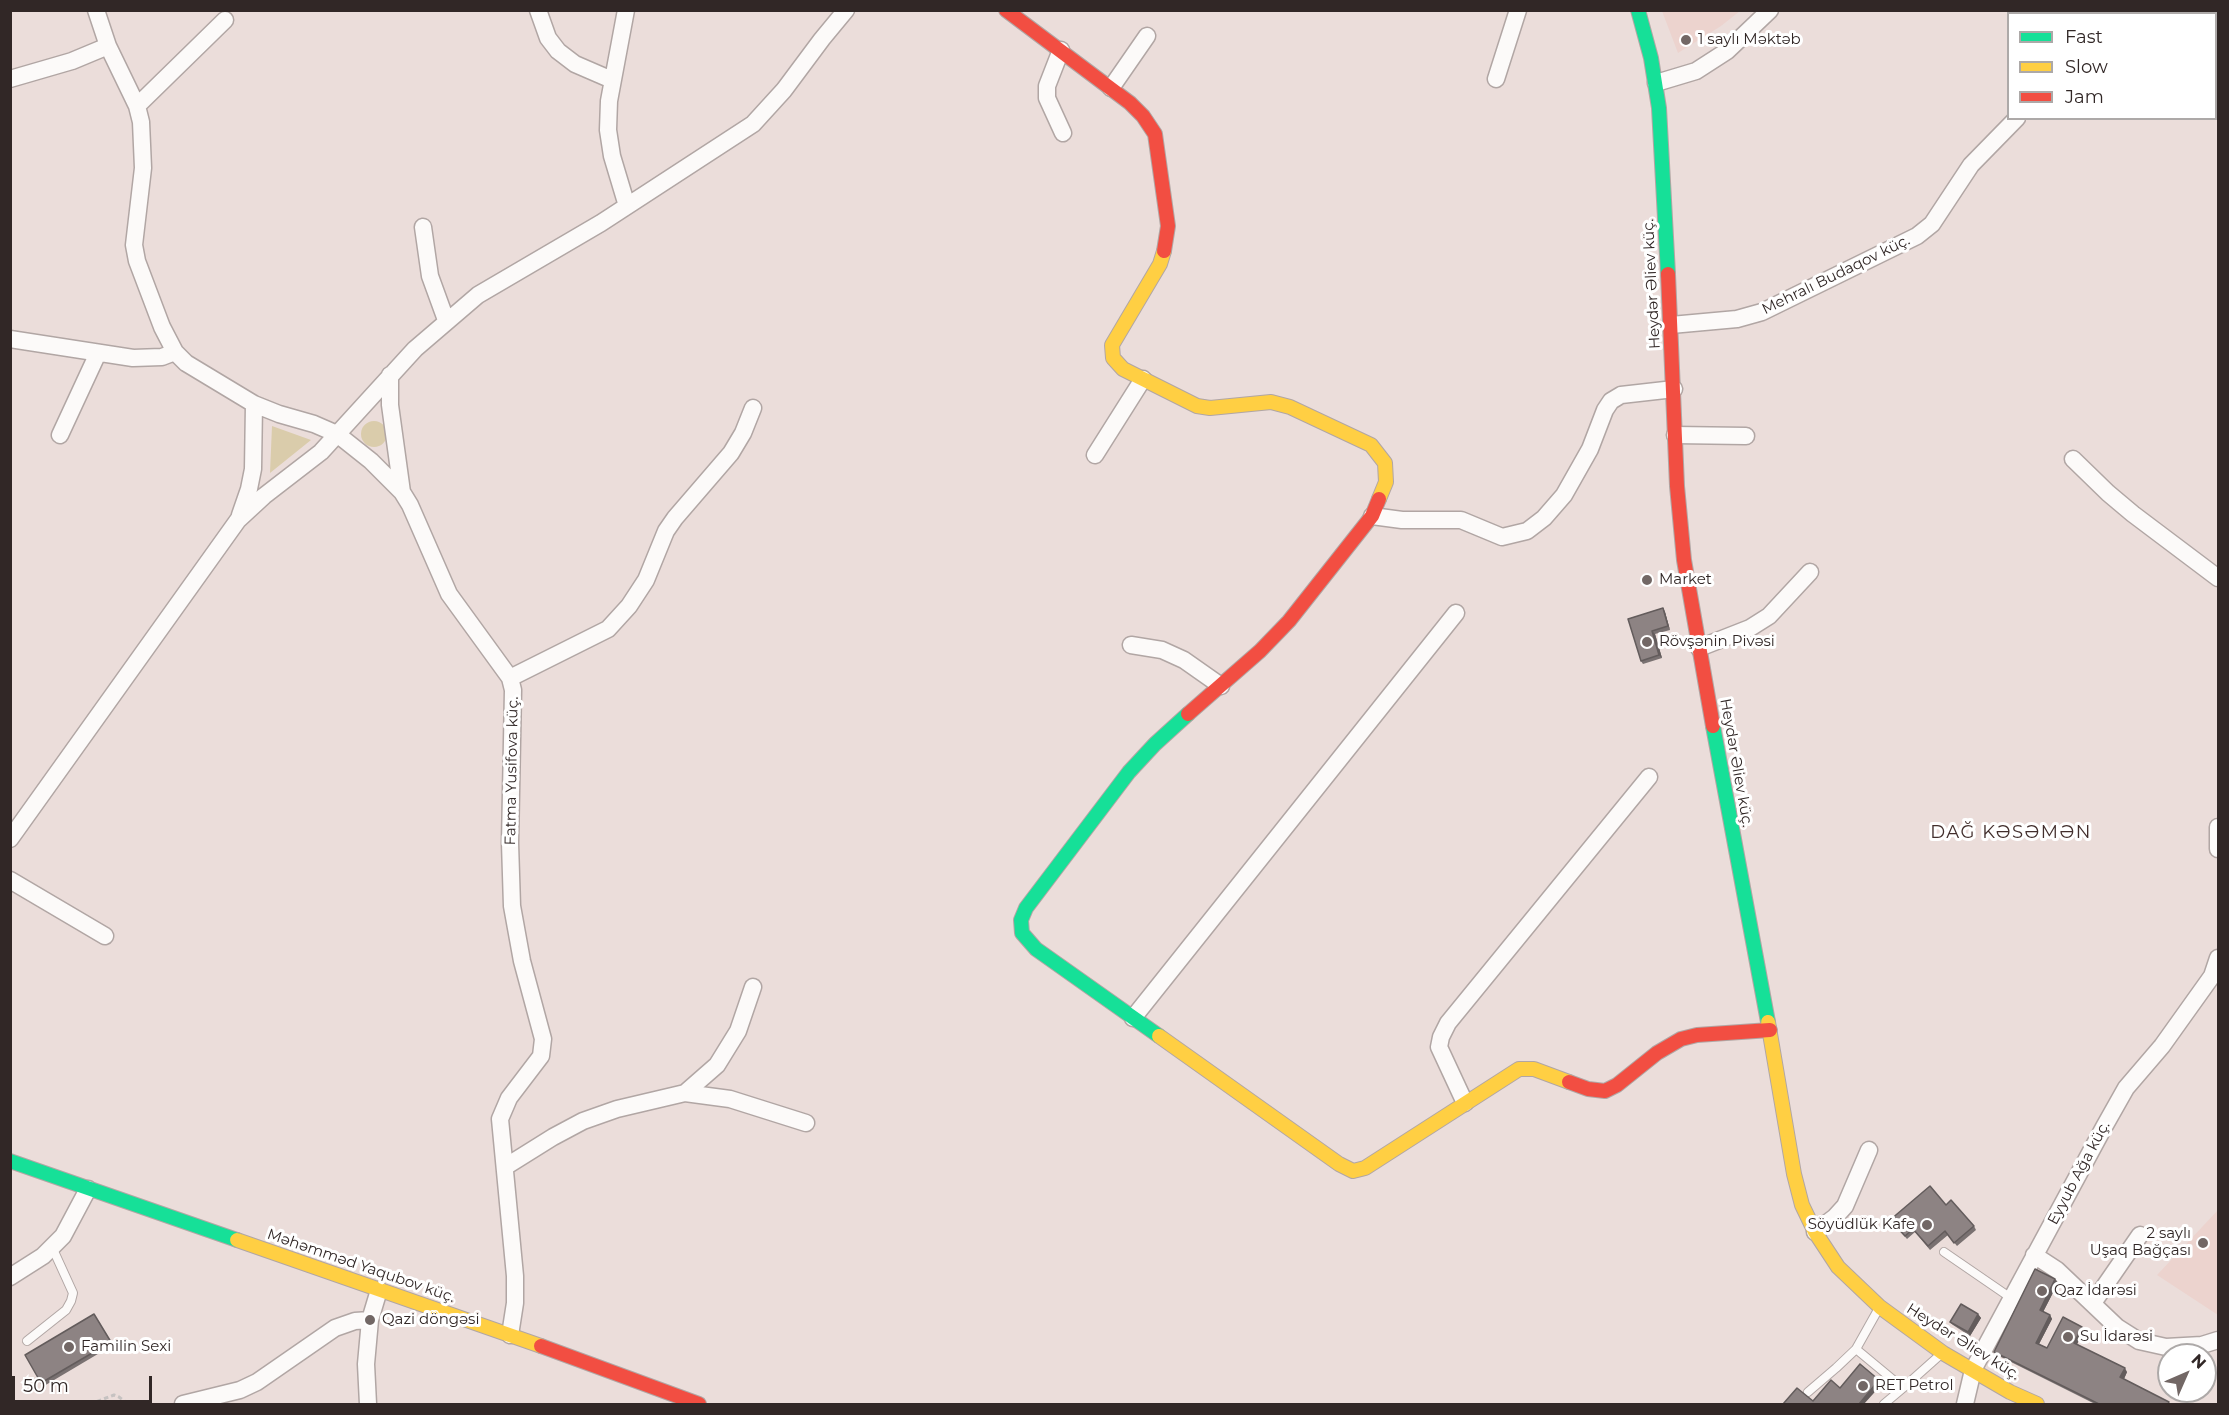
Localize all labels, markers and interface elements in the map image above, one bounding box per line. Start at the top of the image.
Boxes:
legend [2007,12,2217,120]
text: Fast [2065,26,2103,48]
place label: 1 saylı Məktəb [1698,31,1801,49]
marker: 1 saylı Məktəb [1679,33,1693,47]
text: Slow [2065,56,2108,78]
text: Jam [2065,86,2104,108]
street label: Heydər Əliev küç. [1640,218,1664,350]
street label: Mehralı Budaqov küç. [1759,231,1913,319]
place label: Market [1659,571,1712,589]
marker: Market [1640,573,1654,587]
place label: Rövşənin Pivəsi [1659,633,1775,651]
marker: Rövşənin Pivəsi [1640,635,1654,649]
street label: Fatma Yusifova küç. [502,696,522,846]
street label: Heydər Əliev küç. [1716,697,1756,829]
district label: DAĞ KƏSƏMƏN [1930,822,2092,844]
street label: Eyyub Ağa küç. [2044,1118,2114,1228]
place label: Söyüdlük Kafe [1808,1216,1915,1234]
marker: Söyüdlük Kafe [1920,1218,1934,1232]
street label: Məhəmməd Yaqubov küç. [265,1225,457,1307]
place label: 2 saylı Uşaq Bağçası [2090,1225,2191,1260]
marker: 2 saylı Uşaq Bağçası [2196,1236,2210,1250]
place label: Qaz İdarəsi [2054,1282,2137,1300]
marker: Qaz İdarəsi [2035,1284,2049,1298]
street label: Heydər Əliev küç. [1903,1300,2023,1384]
place label: Qazi döngəsi [382,1311,479,1329]
marker: Qazi döngəsi [363,1313,377,1327]
place label: Su İdarəsi [2080,1328,2153,1346]
marker: Su İdarəsi [2061,1330,2075,1344]
place label: Familin Sexi [81,1338,171,1356]
marker: Familin Sexi [62,1340,76,1354]
north arrow [2157,1343,2217,1403]
text: N [2187,1350,2210,1373]
scale bar [15,1364,154,1402]
text: 50 m [23,1375,69,1397]
place label: RET Petrol [1875,1377,1953,1395]
marker: RET Petrol [1856,1379,1870,1393]

